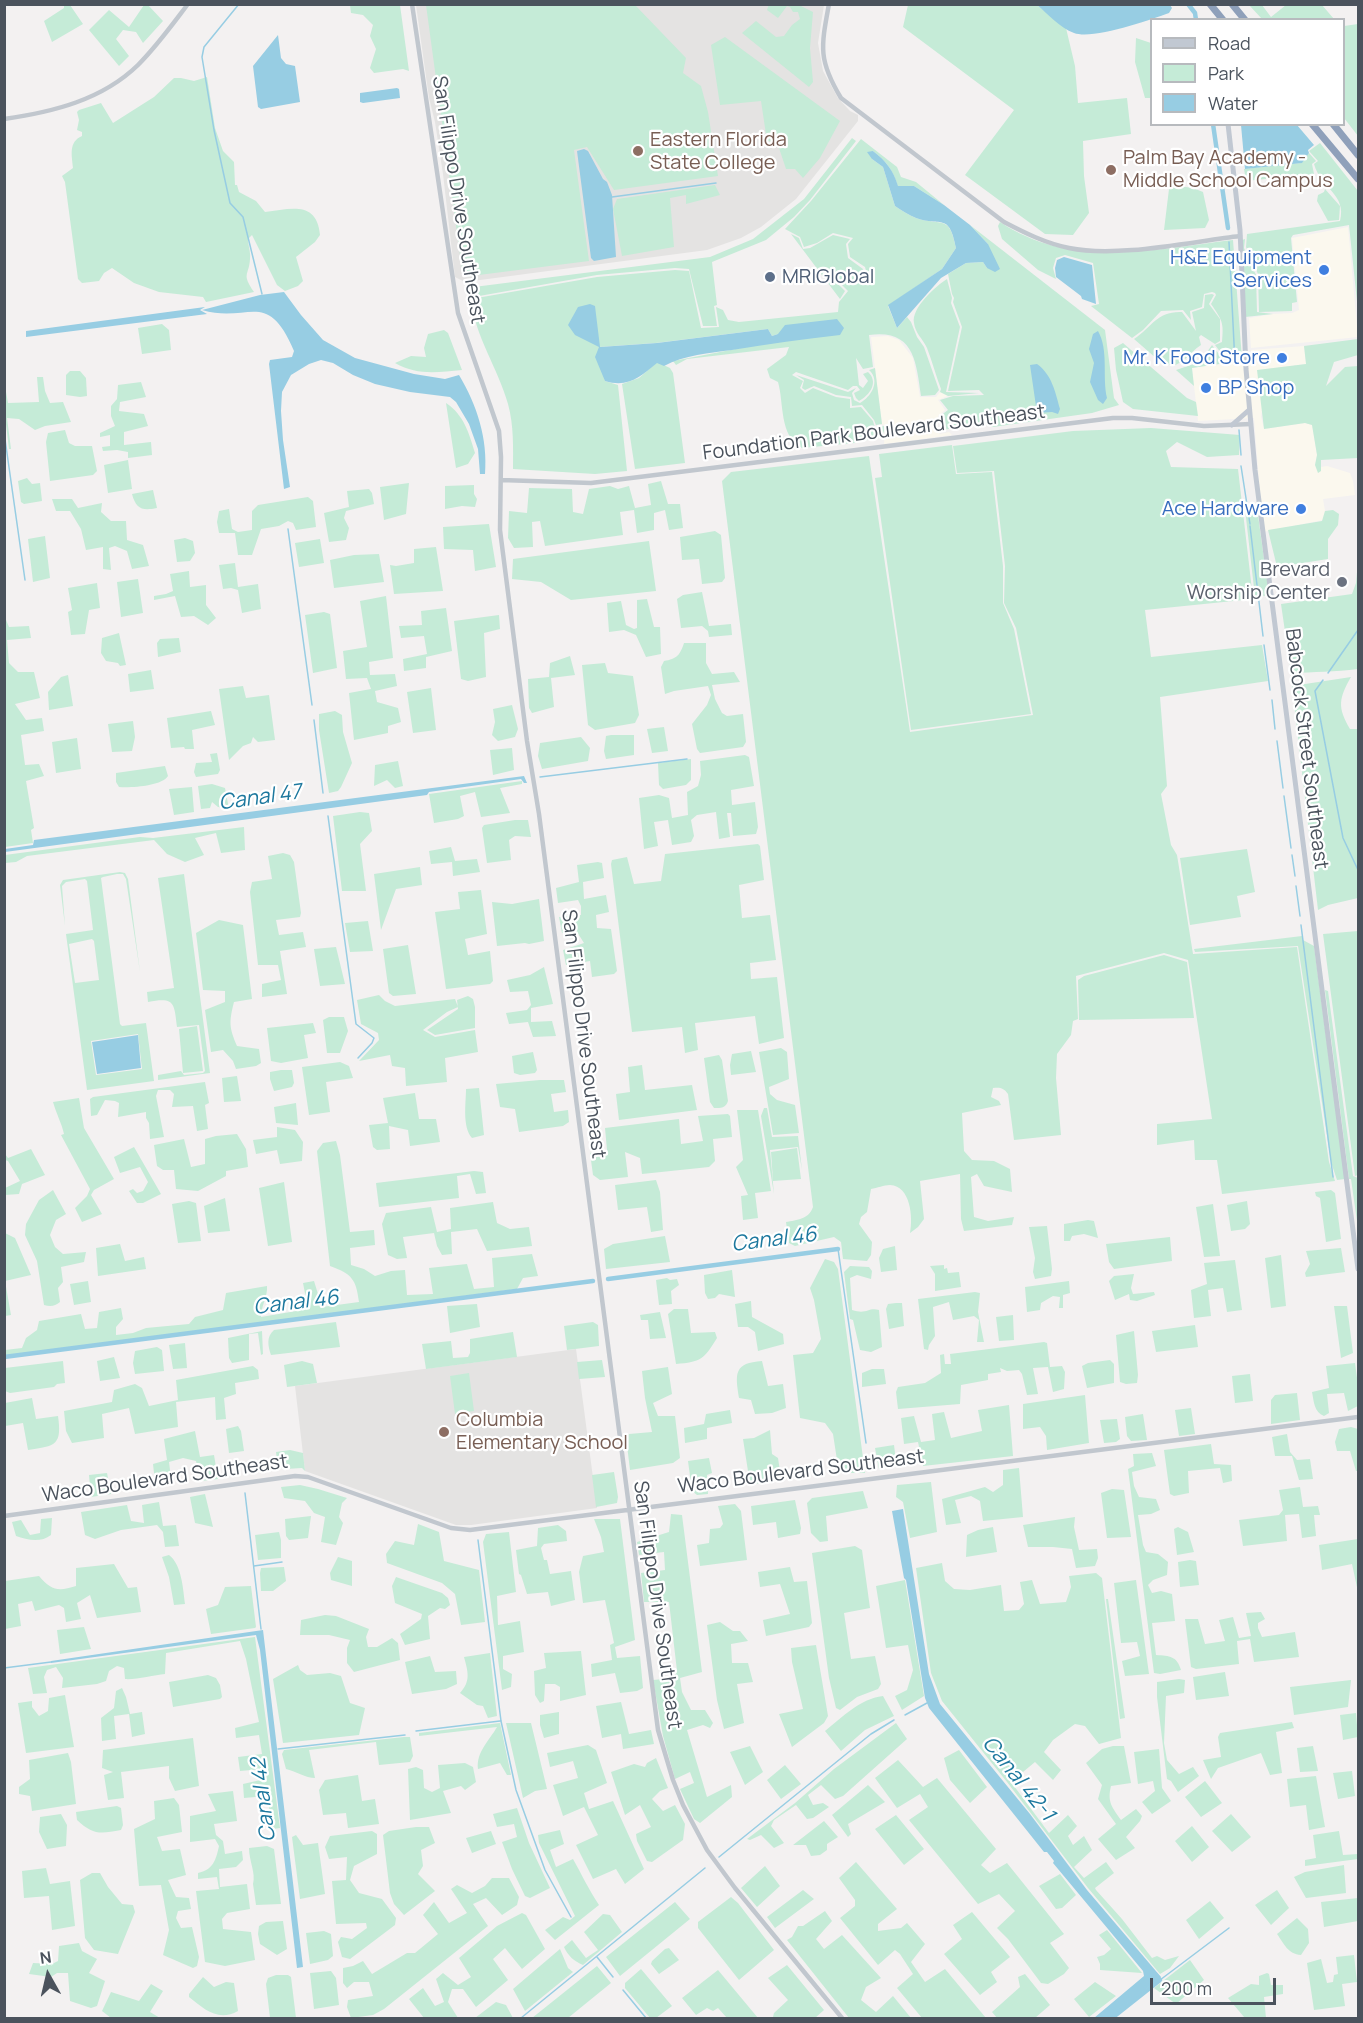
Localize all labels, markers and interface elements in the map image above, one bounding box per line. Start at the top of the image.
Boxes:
legend [1150,18,1345,126]
text: Road [1208,31,1251,55]
text: Park [1208,61,1244,85]
street label: San Filippo Drive Southeast [427,74,489,326]
text: Water [1208,91,1258,115]
place label: Eastern Florida State College [650,128,787,175]
marker: Eastern Florida State College [631,144,645,158]
place label: Palm Bay Academy - Middle School Campus [1123,146,1333,193]
marker: Palm Bay Academy - Middle School Campus [1104,163,1118,177]
place label: H&E Equipment Services [1170,246,1312,293]
marker: H&E Equipment Services [1317,263,1331,277]
place label: MRIGlobal [782,265,874,289]
marker: MRIGlobal [763,270,777,284]
place label: Mr. K Food Store [1123,346,1270,370]
marker: Mr. K Food Store [1275,351,1289,365]
place label: BP Shop [1218,376,1294,400]
marker: BP Shop [1199,381,1213,395]
street label: Foundation Park Boulevard Southeast [701,400,1047,466]
place label: Ace Hardware [1162,497,1289,521]
marker: Ace Hardware [1294,502,1308,516]
place label: Brevard Worship Center [1187,558,1330,605]
marker: Brevard Worship Center [1335,575,1349,589]
street label: Babcock Street Southeast [1279,627,1333,871]
water label: Canal 47 [217,780,303,816]
street label: San Filippo Drive Southeast [556,908,610,1160]
water label: Canal 46 [730,1222,818,1258]
water label: Canal 46 [252,1285,340,1321]
place label: Columbia Elementary School [456,1408,628,1455]
marker: Columbia Elementary School [437,1425,451,1439]
street label: Waco Boulevard Southeast [676,1445,926,1499]
street label: Waco Boulevard Southeast [41,1450,289,1508]
street label: San Filippo Drive Southeast [628,1479,686,1731]
water label: Canal 42-1 [976,1732,1060,1826]
water label: Canal 42 [246,1757,282,1843]
north arrow [18,1945,78,2005]
text: N [38,1945,53,1969]
scale bar [1153,1966,1279,2004]
text: 200 m [1161,1976,1212,2000]

